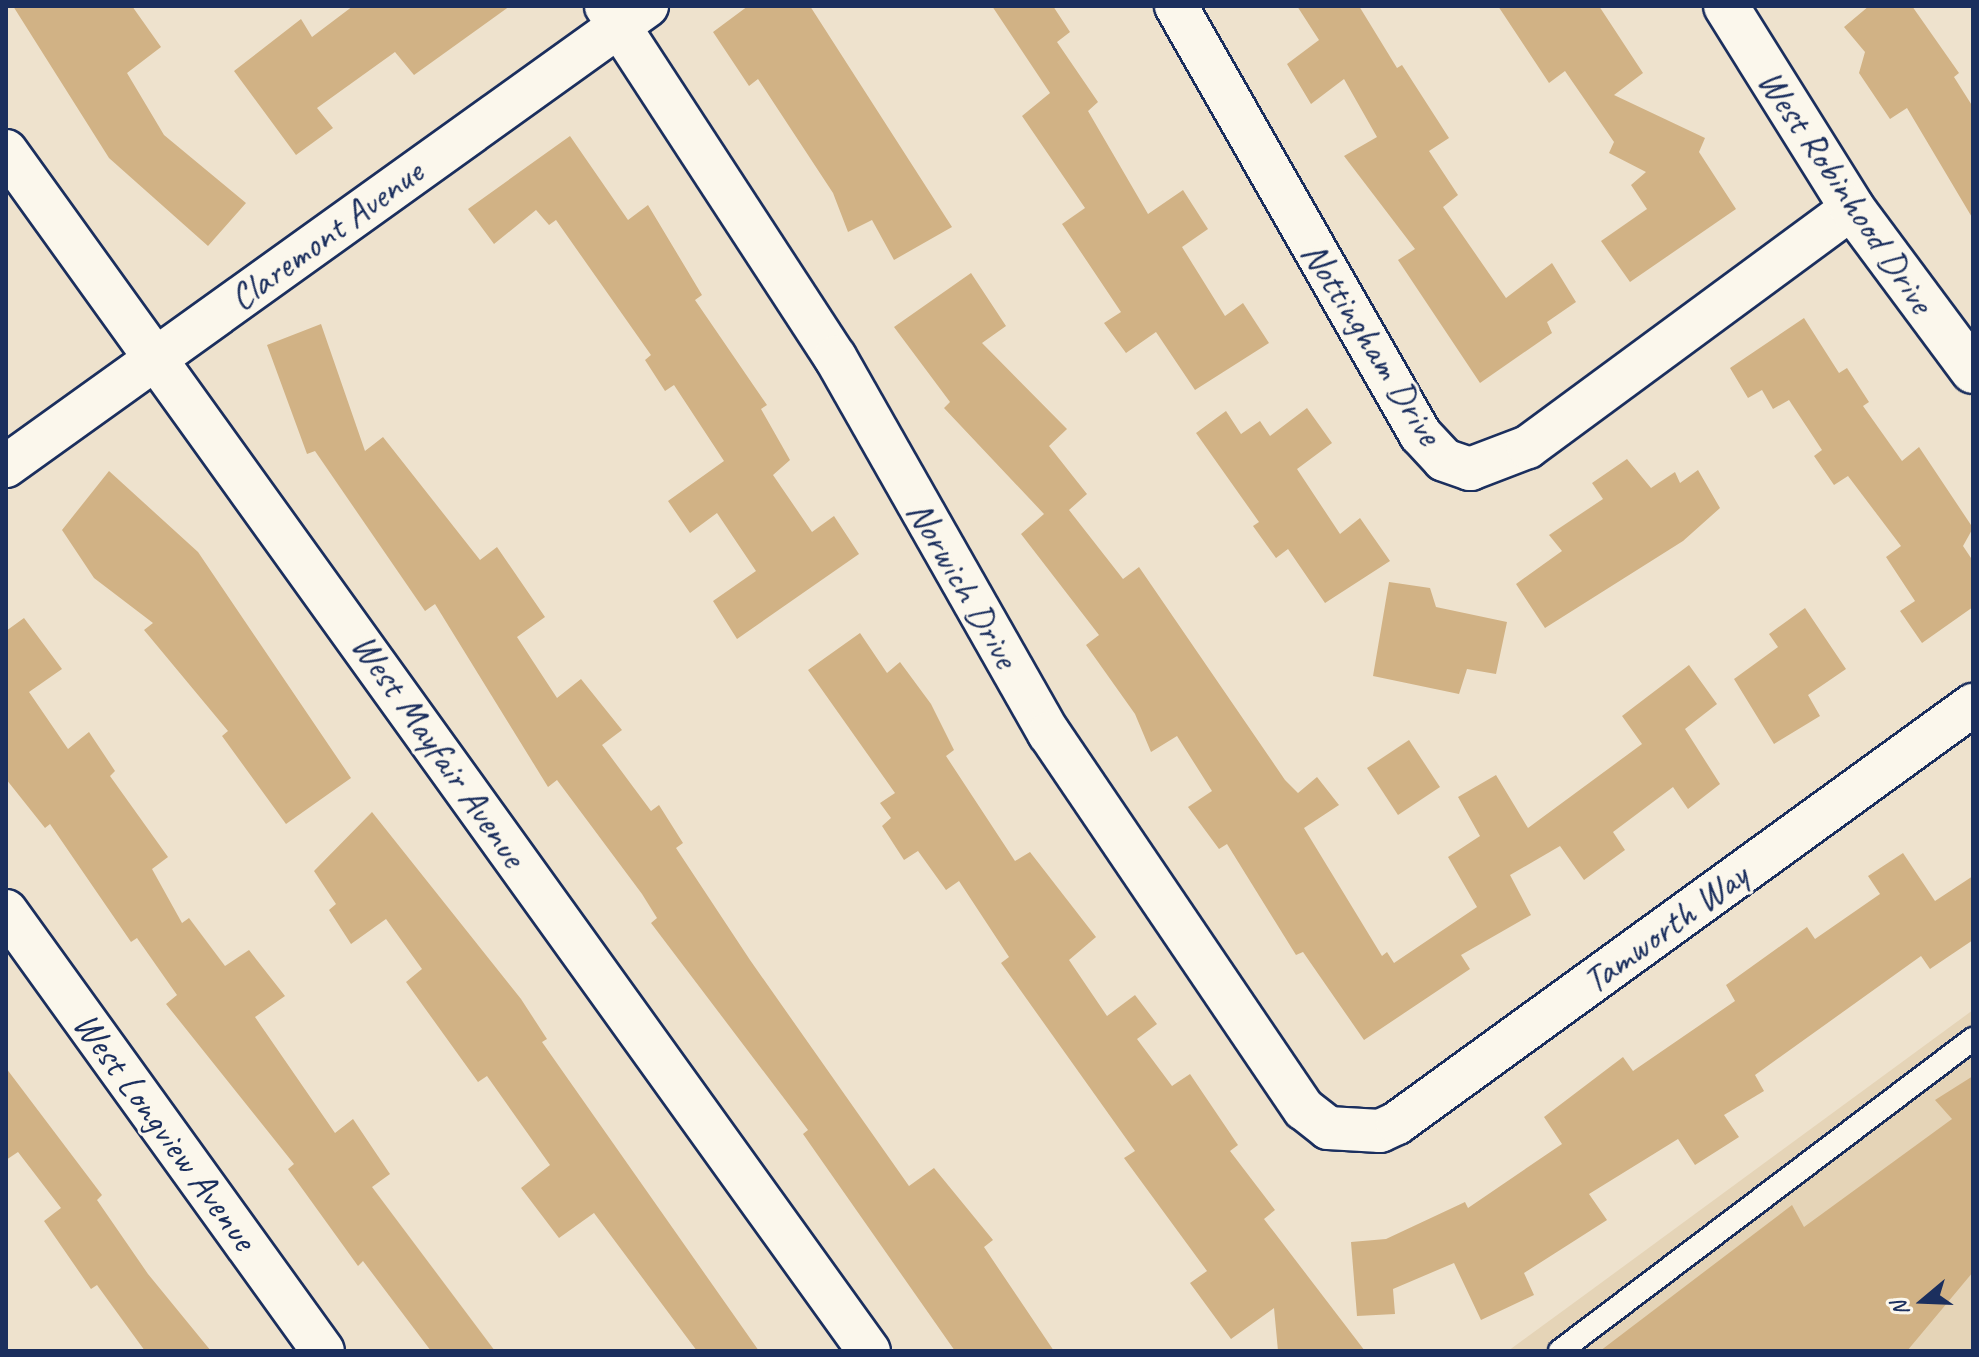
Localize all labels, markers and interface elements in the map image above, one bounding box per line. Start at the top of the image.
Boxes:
street label: West Robinhood Drive [1747,60,1945,322]
street label: Claremont Avenue [220,150,432,320]
street label: Nottingham Drive [1292,233,1452,453]
street label: Norwich Drive [897,492,1029,676]
street label: West Mayfair Avenue [342,624,536,876]
street label: Tamworth Way [1573,853,1757,1003]
street label: West Longview Avenue [63,1003,267,1259]
north arrow [1883,1261,1963,1341]
text: N [1885,1298,1916,1320]

